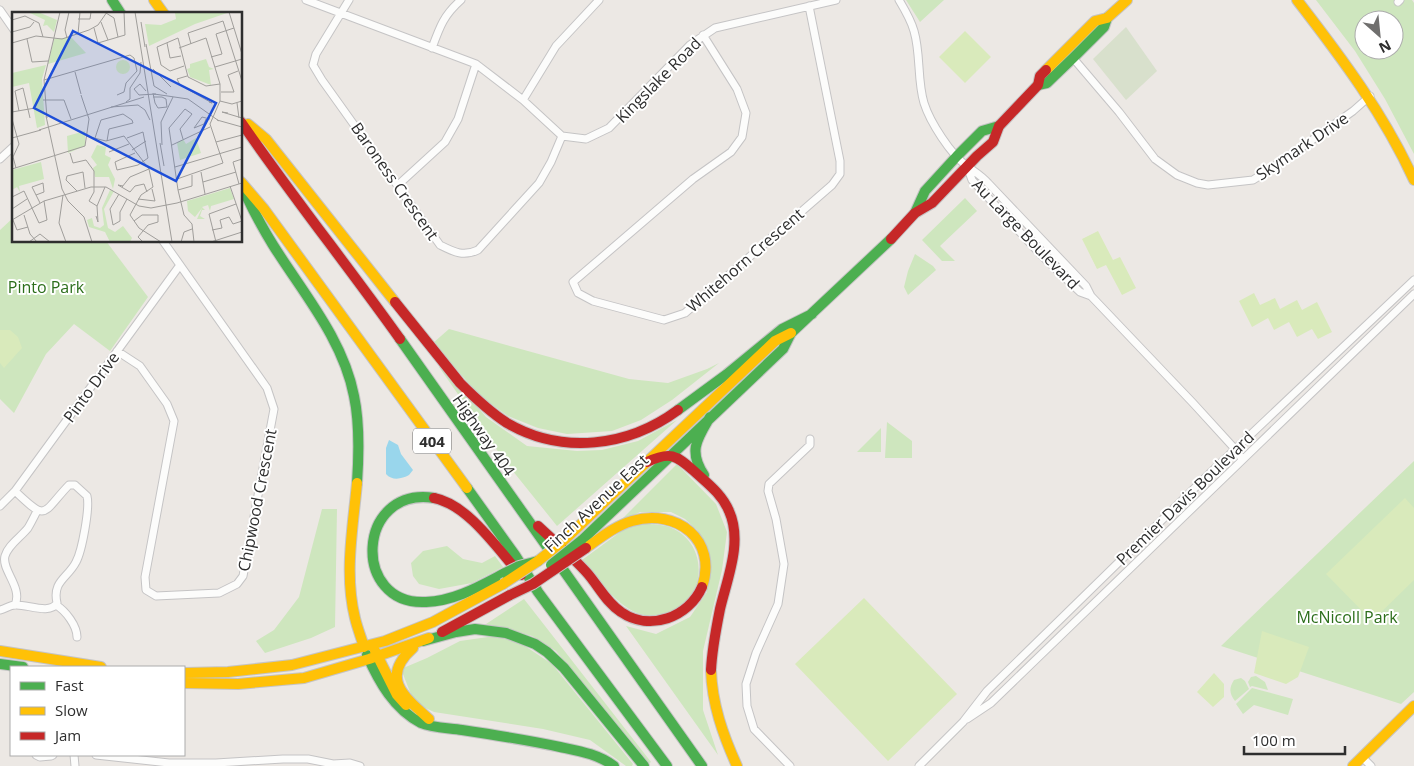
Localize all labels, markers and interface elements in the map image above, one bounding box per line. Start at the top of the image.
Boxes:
north arrow [1354,10,1404,60]
inset map [12,12,242,242]
street label: Kingslake Road [610,32,706,128]
text: N [1376,36,1395,58]
street label: Skymark Drive [1251,107,1353,185]
street label: Baroness Crescent [346,118,444,244]
street label: Au Large Boulevard [967,174,1085,294]
street label: Whitehorn Crescent [682,203,809,317]
park label: Pinto Park [8,276,85,298]
street label: Pinto Drive [58,347,124,427]
street label: Highway 404 [448,390,520,480]
street label: Premier Davis Boulevard [1111,426,1259,570]
street label: Chipwood Crescent [232,427,282,573]
road number: 404 [413,428,451,454]
street label: Finch Avenue East [539,449,653,557]
park label: McNicoll Park [1296,606,1398,628]
legend [10,666,185,756]
text: Fast [55,675,84,695]
text: Slow [55,700,88,720]
scale bar [1244,724,1345,756]
text: Jam [53,725,81,745]
text: 100 m [1252,730,1296,750]

